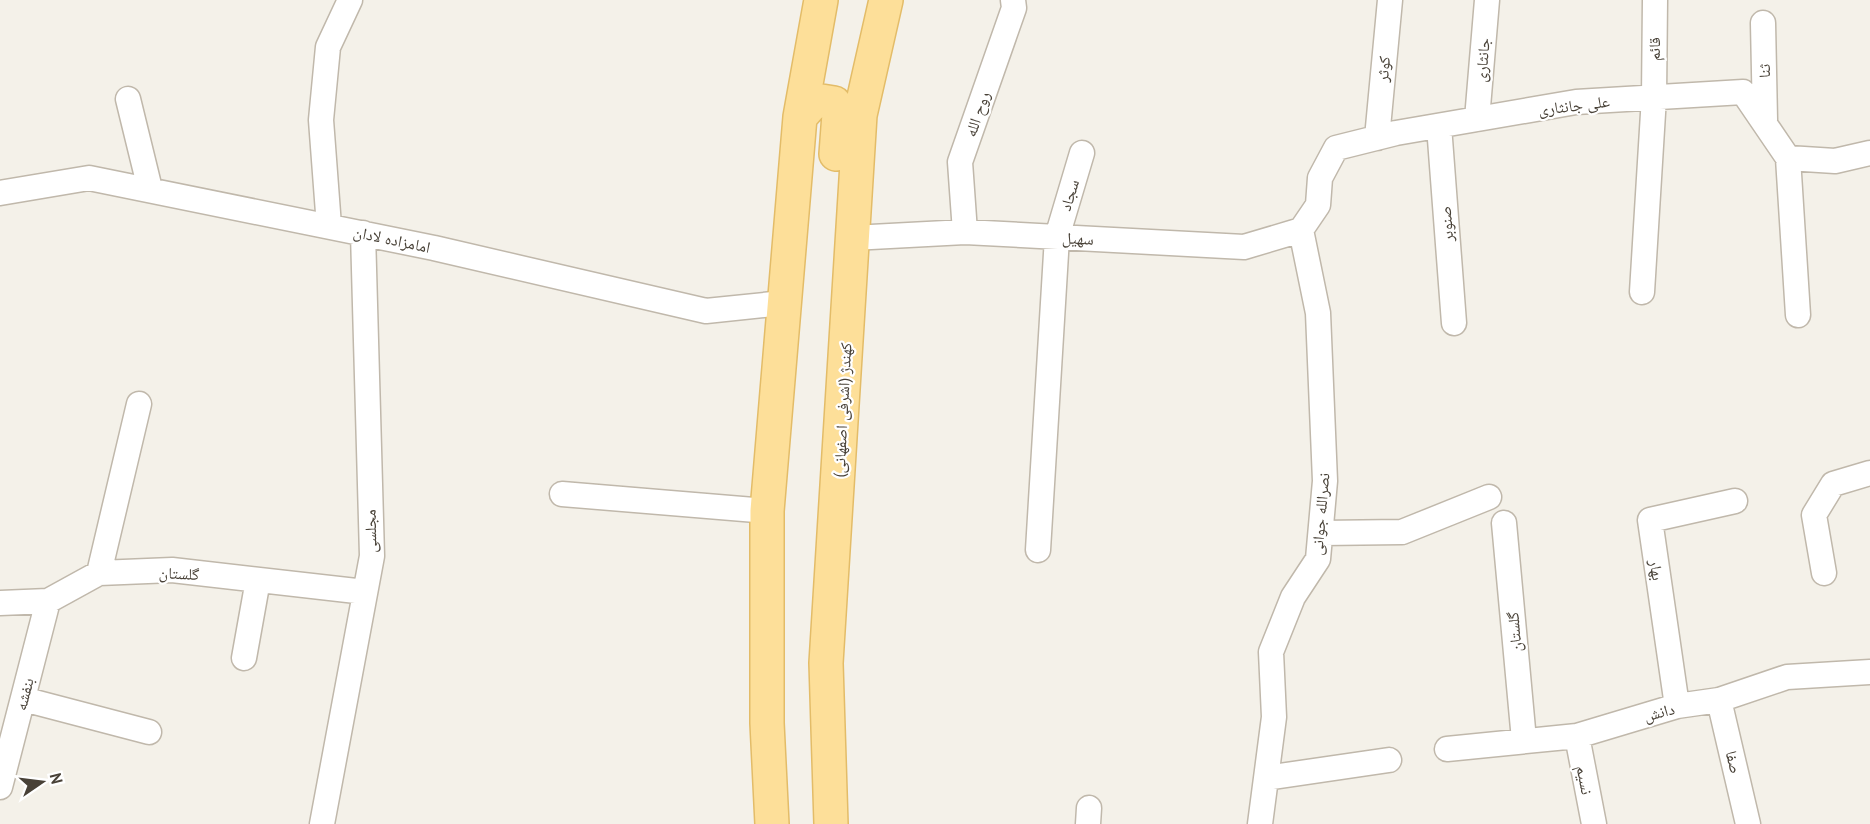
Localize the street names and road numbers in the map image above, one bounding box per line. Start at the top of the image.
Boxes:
street label: جانثاری [1470,37,1495,83]
street label: قائم [1644,37,1665,61]
street label: کوثر [1372,55,1394,84]
street label: ثنا [1754,63,1774,78]
street label: روح الله [960,89,995,140]
street label: علی جانثاری [1537,91,1611,120]
street label: سجاد [1055,177,1083,213]
street label: صنوبر [1435,206,1457,243]
street label: امامزاده لادان [351,221,432,258]
street label: سهیل [1062,227,1094,250]
street label: کهندژ (اشرفی اصفهانی) [828,342,857,478]
street label: نصرالله جوانی [1306,472,1335,556]
street label: مجلسی [360,509,381,553]
street label: بهار [1646,557,1668,582]
street label: گلستان [158,562,200,585]
street label: گلستان [1502,611,1527,653]
street label: بنفشه [10,676,38,712]
street label: دانش [1641,698,1677,727]
street label: صفا [1722,749,1746,775]
street label: نسیم [1571,764,1598,796]

